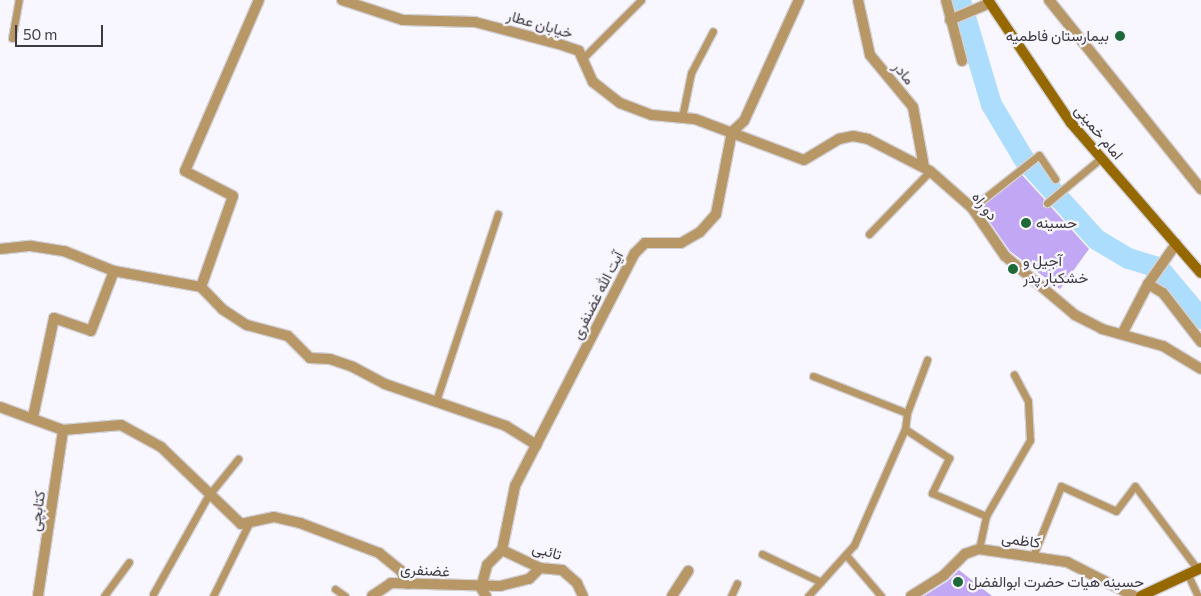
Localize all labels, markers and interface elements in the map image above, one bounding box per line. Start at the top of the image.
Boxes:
street label: خیابان عطار [505,6,575,42]
scale bar [18,15,105,47]
text: 50 m [23,25,57,43]
place label: بیمارستان فاطمیه [1006,27,1109,45]
marker: بیمارستان فاطمیه [1113,29,1127,43]
street label: مادر [889,58,919,88]
street label: امام خمینی [1071,101,1127,163]
street label: دو راه [968,188,1002,224]
place label: حسینه [1036,214,1077,232]
marker: حسینه [1020,217,1032,229]
street label: آیت الله غضنفری [567,248,627,342]
place label: آجیل و خشکبار پدر [1023,251,1088,286]
marker: آجیل و خشکبار پدر [1007,263,1019,275]
street label: کتابچی [25,490,49,532]
street label: کاظمی [1000,528,1042,552]
street label: تائبی [530,538,564,564]
street label: غضنفری [400,560,450,580]
place label: حسینه هیات حضرت ابوالفضل [968,573,1144,591]
marker: حسینه هیات حضرت ابوالفضل [952,576,964,588]

